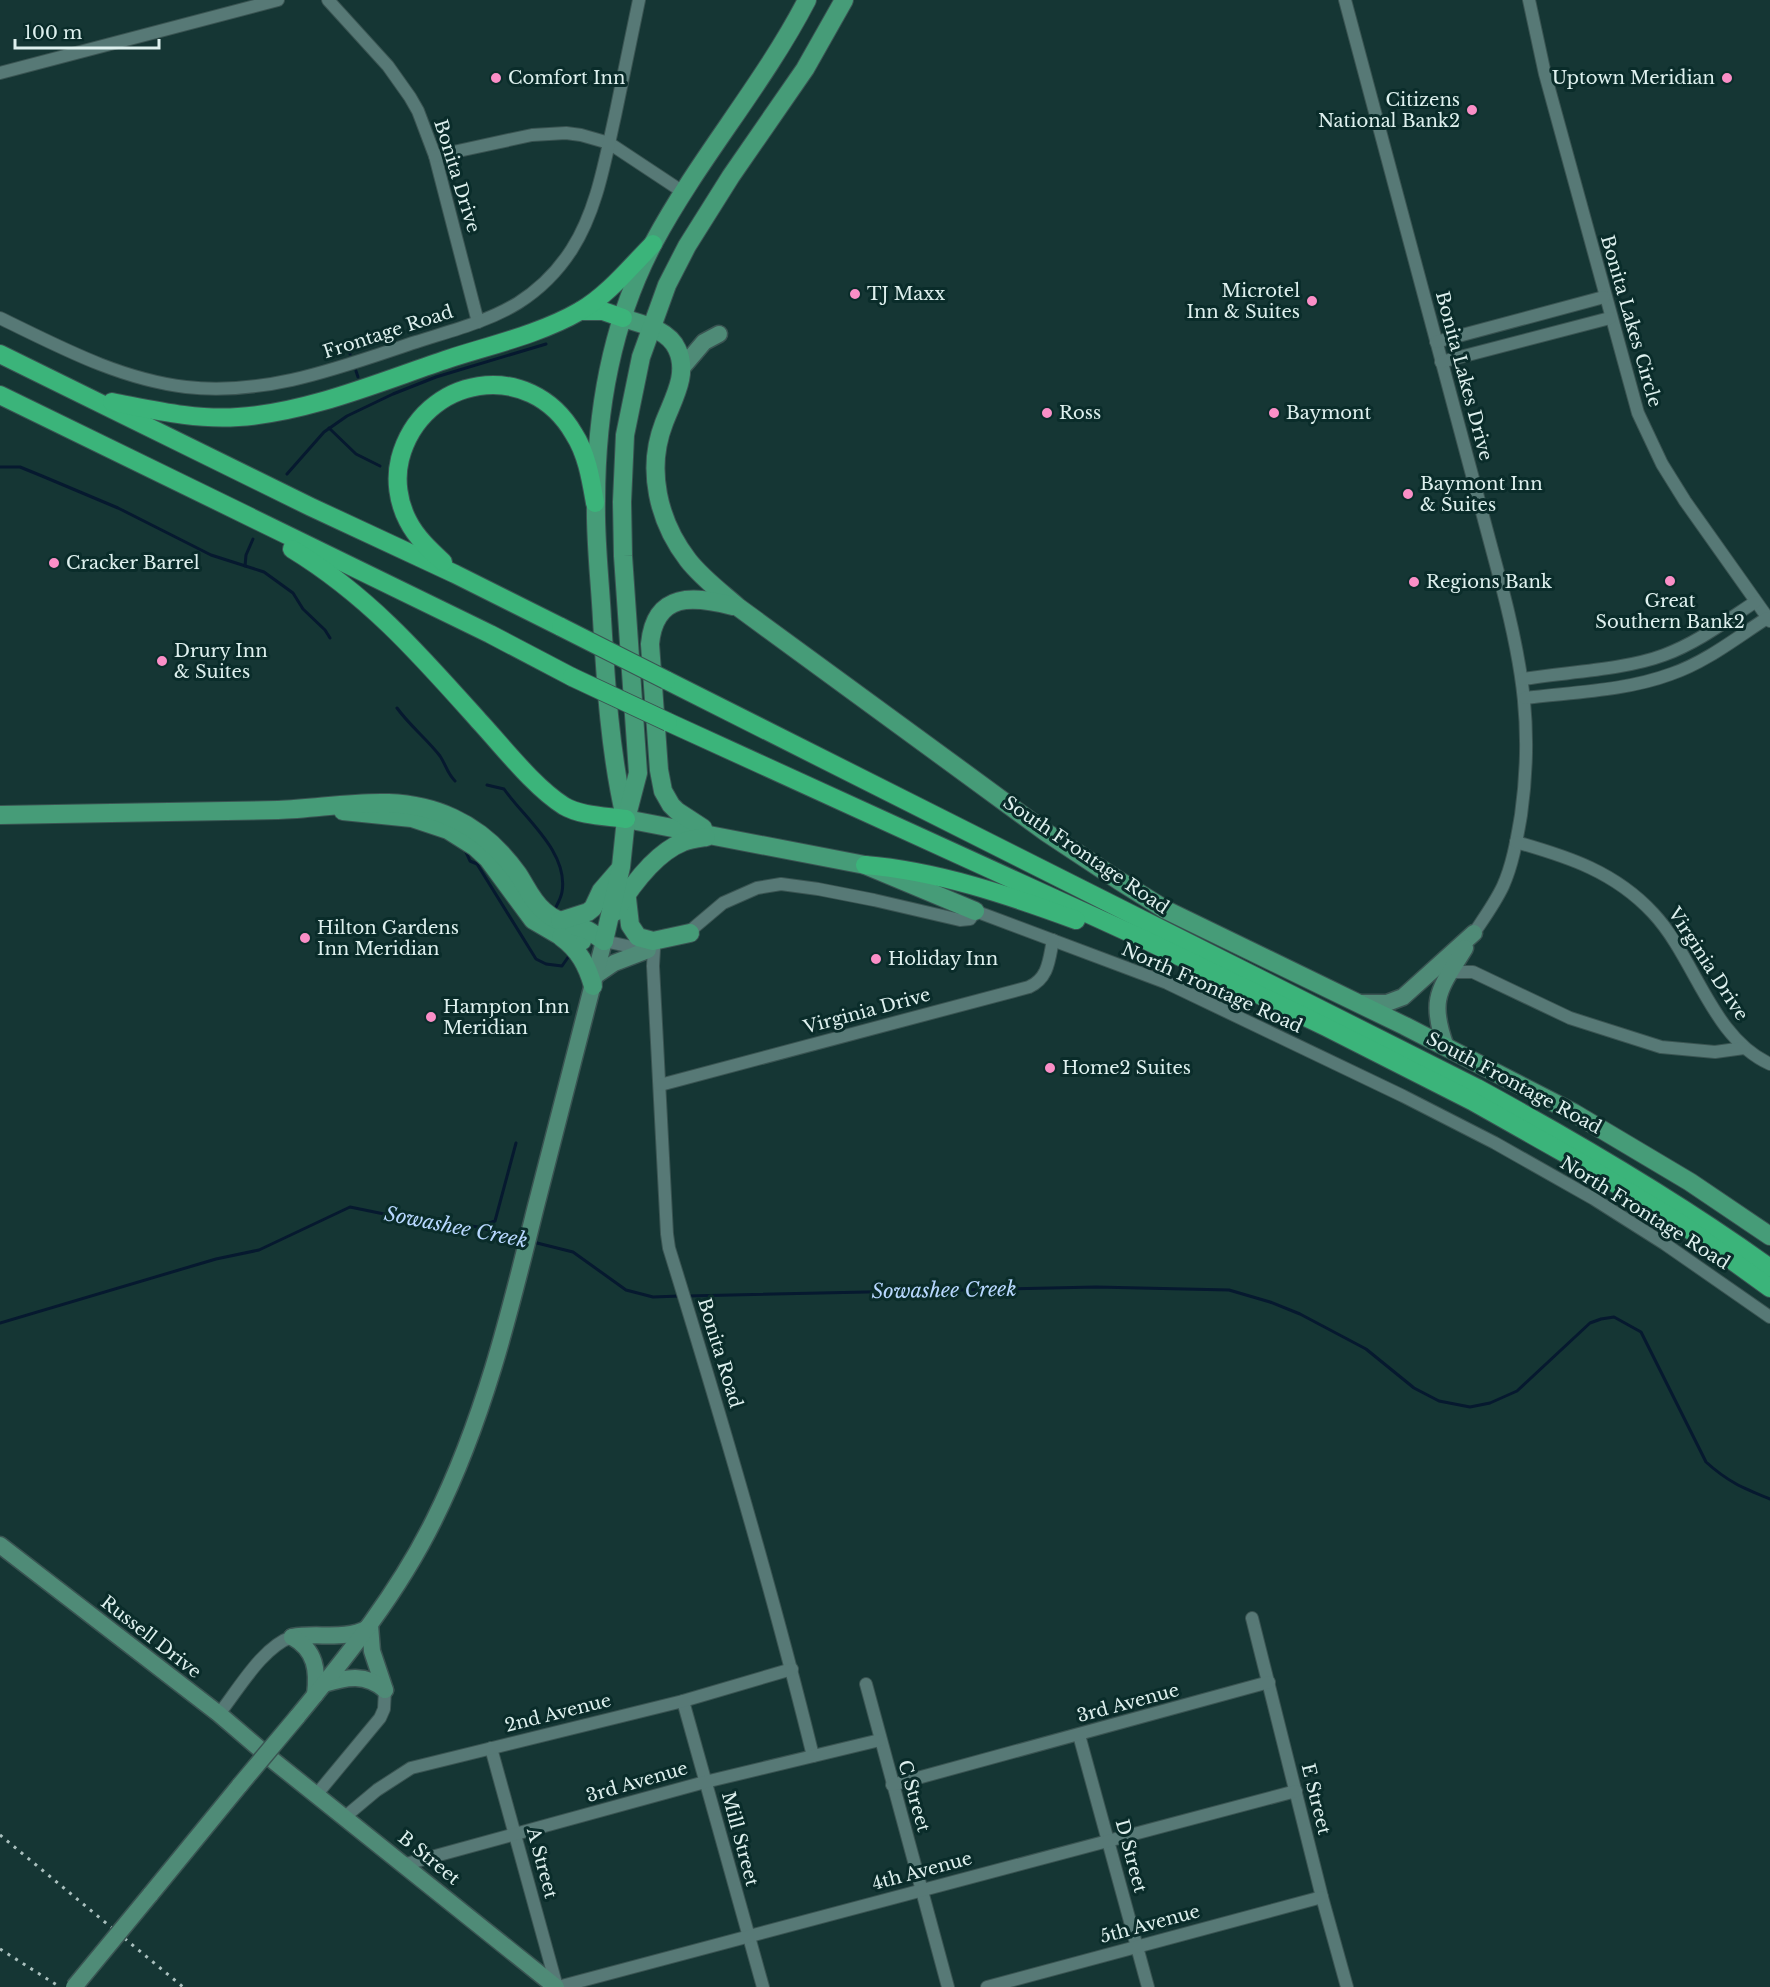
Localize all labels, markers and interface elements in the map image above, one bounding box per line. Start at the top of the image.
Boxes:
scale bar [15,12,159,50]
text: 100 m [24,22,82,44]
place label: Comfort Inn [508,67,625,89]
place label: Uptown Meridian [1552,67,1715,89]
marker: Comfort Inn [489,71,503,85]
marker: Uptown Meridian [1720,71,1734,85]
place label: Citizens National Bank2 [1318,89,1460,132]
marker: Citizens National Bank2 [1465,103,1479,117]
street label: Bonita Drive [429,117,485,235]
street label: Bonita Lakes Circle [1596,233,1666,409]
place label: Microtel Inn & Suites [1186,280,1300,323]
place label: TJ Maxx [867,283,945,305]
marker: TJ Maxx [848,287,862,301]
street label: Bonita Lakes Drive [1431,289,1497,463]
marker: Microtel Inn & Suites [1305,294,1319,308]
street label: Frontage Road [320,301,456,363]
place label: Ross [1059,402,1101,424]
place label: Baymont [1286,402,1371,424]
marker: Ross [1040,406,1054,420]
marker: Baymont [1267,406,1281,420]
place label: Baymont Inn & Suites [1420,473,1543,516]
marker: Baymont Inn & Suites [1401,487,1415,501]
place label: Cracker Barrel [66,552,200,574]
marker: Cracker Barrel [47,556,61,570]
place label: Regions Bank [1426,571,1552,593]
marker: Great Southern Bank2 [1663,574,1677,588]
marker: Regions Bank [1407,575,1421,589]
place label: Great Southern Bank2 [1595,590,1745,633]
place label: Drury Inn & Suites [174,640,268,683]
marker: Drury Inn & Suites [155,654,169,668]
street label: South Frontage Road [999,791,1173,919]
street label: Virginia Drive [1663,902,1753,1025]
place label: Hilton Gardens Inn Meridian [317,917,459,960]
marker: Hilton Gardens Inn Meridian [298,931,312,945]
street label: North Frontage Road [1118,938,1306,1038]
place label: Holiday Inn [888,948,998,970]
marker: Holiday Inn [869,952,883,966]
street label: Virginia Drive [800,983,933,1039]
place label: Hampton Inn Meridian [443,996,570,1039]
marker: Hampton Inn Meridian [424,1010,438,1024]
street label: South Frontage Road [1423,1027,1605,1139]
place label: Home2 Suites [1062,1057,1191,1079]
marker: Home2 Suites [1043,1061,1057,1075]
street label: North Frontage Road [1556,1152,1734,1274]
water label: Sowashee Creek [382,1201,530,1253]
water label: Sowashee Creek [871,1277,1017,1303]
street label: Bonita Road [693,1295,747,1411]
street label: Russell Drive [96,1591,206,1683]
street label: 3rd Avenue [1075,1679,1181,1727]
street label: 2nd Avenue [503,1689,613,1737]
street label: 3rd Avenue [584,1757,690,1807]
street label: C Street [893,1758,935,1835]
street label: E Street [1297,1761,1335,1837]
street label: Mill Street [717,1789,763,1889]
street label: D Street [1111,1817,1151,1895]
street label: A Street [522,1824,562,1901]
street label: B Street [394,1826,464,1890]
street label: 4th Avenue [870,1847,974,1895]
street label: 5th Avenue [1098,1900,1202,1948]

